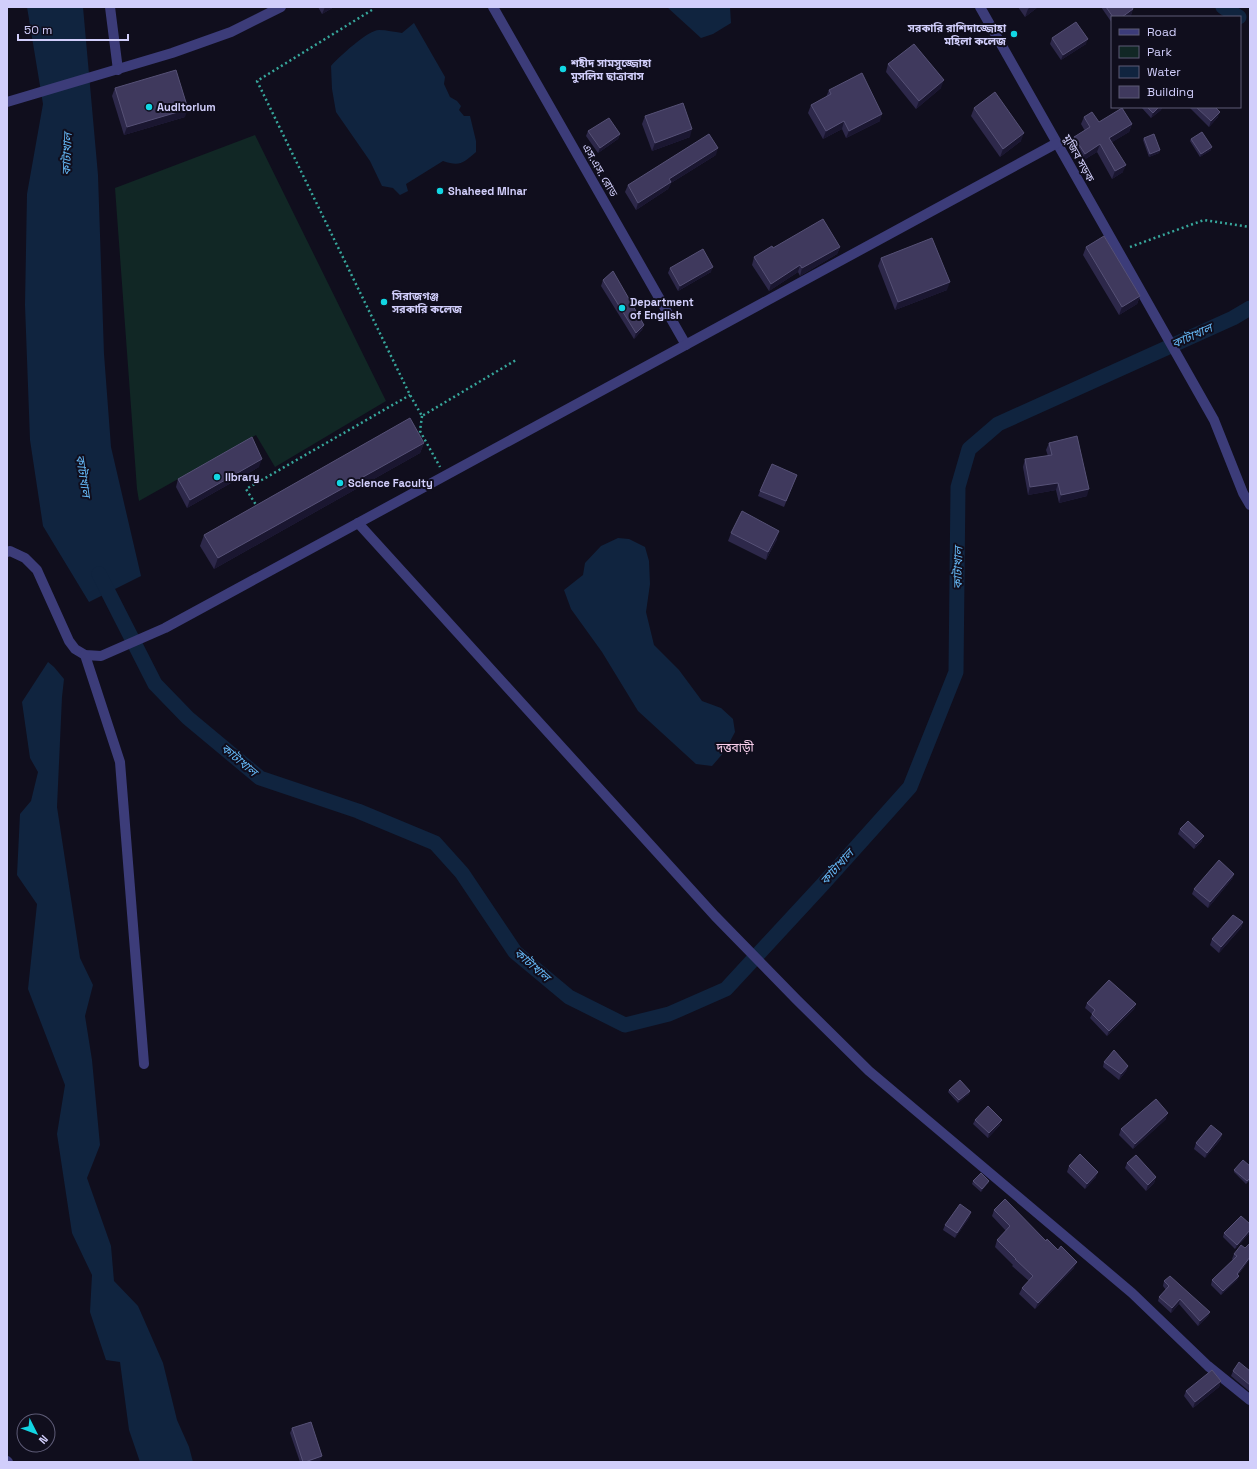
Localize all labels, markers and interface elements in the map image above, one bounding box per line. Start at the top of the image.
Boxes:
scale bar [18,16,128,42]
legend [1111,16,1241,108]
place label: সরকারি রাশিদাজ্জোহা মহিলা কলেজ [907,21,1007,48]
text: 50 m [24,22,52,38]
text: Road [1147,24,1176,40]
marker: সরকারি রাশিদাজ্জোহা মহিলা কলেজ [1009,29,1019,39]
text: Park [1147,44,1172,60]
place label: শহীদ সামসুজ্জোহা মুসলিম ছাত্রাবাস [570,56,652,83]
marker: শহীদ সামসুজ্জোহা মুসলিম ছাত্রাবাস [558,64,568,74]
text: Water [1147,64,1181,80]
text: Building [1147,84,1194,100]
place label: Auditorium [157,100,216,114]
marker: Auditorium [144,102,154,112]
water label: কাটাখাল [58,130,76,176]
street label: মুজিব সড়ক [1060,131,1098,184]
street label: এস.এস. রোড [579,141,621,199]
place label: Shaheed Minar [448,184,528,198]
marker: Shaheed Minar [435,186,445,196]
place label: সিরাজগঞ্জ সরকারি কলেজ [391,289,463,316]
place label: Department of English [630,295,694,322]
marker: সিরাজগঞ্জ সরকারি কলেজ [379,297,389,307]
marker: Department of English [617,303,627,313]
water label: কাটাখাল [1169,319,1217,352]
water label: কাটাখাল [72,454,95,500]
place label: library [225,470,260,484]
marker: library [212,472,222,482]
place label: Science Faculty [348,476,433,490]
marker: Science Faculty [335,478,345,488]
water label: কাটাখাল [950,544,966,589]
water label: কাটাখাল [218,740,262,781]
district label: দত্তবাড়ী [715,740,754,756]
water label: কাটাখাল [817,844,859,888]
water label: কাটাখাল [511,945,555,986]
north arrow [16,1413,56,1453]
text: N [36,1432,51,1447]

